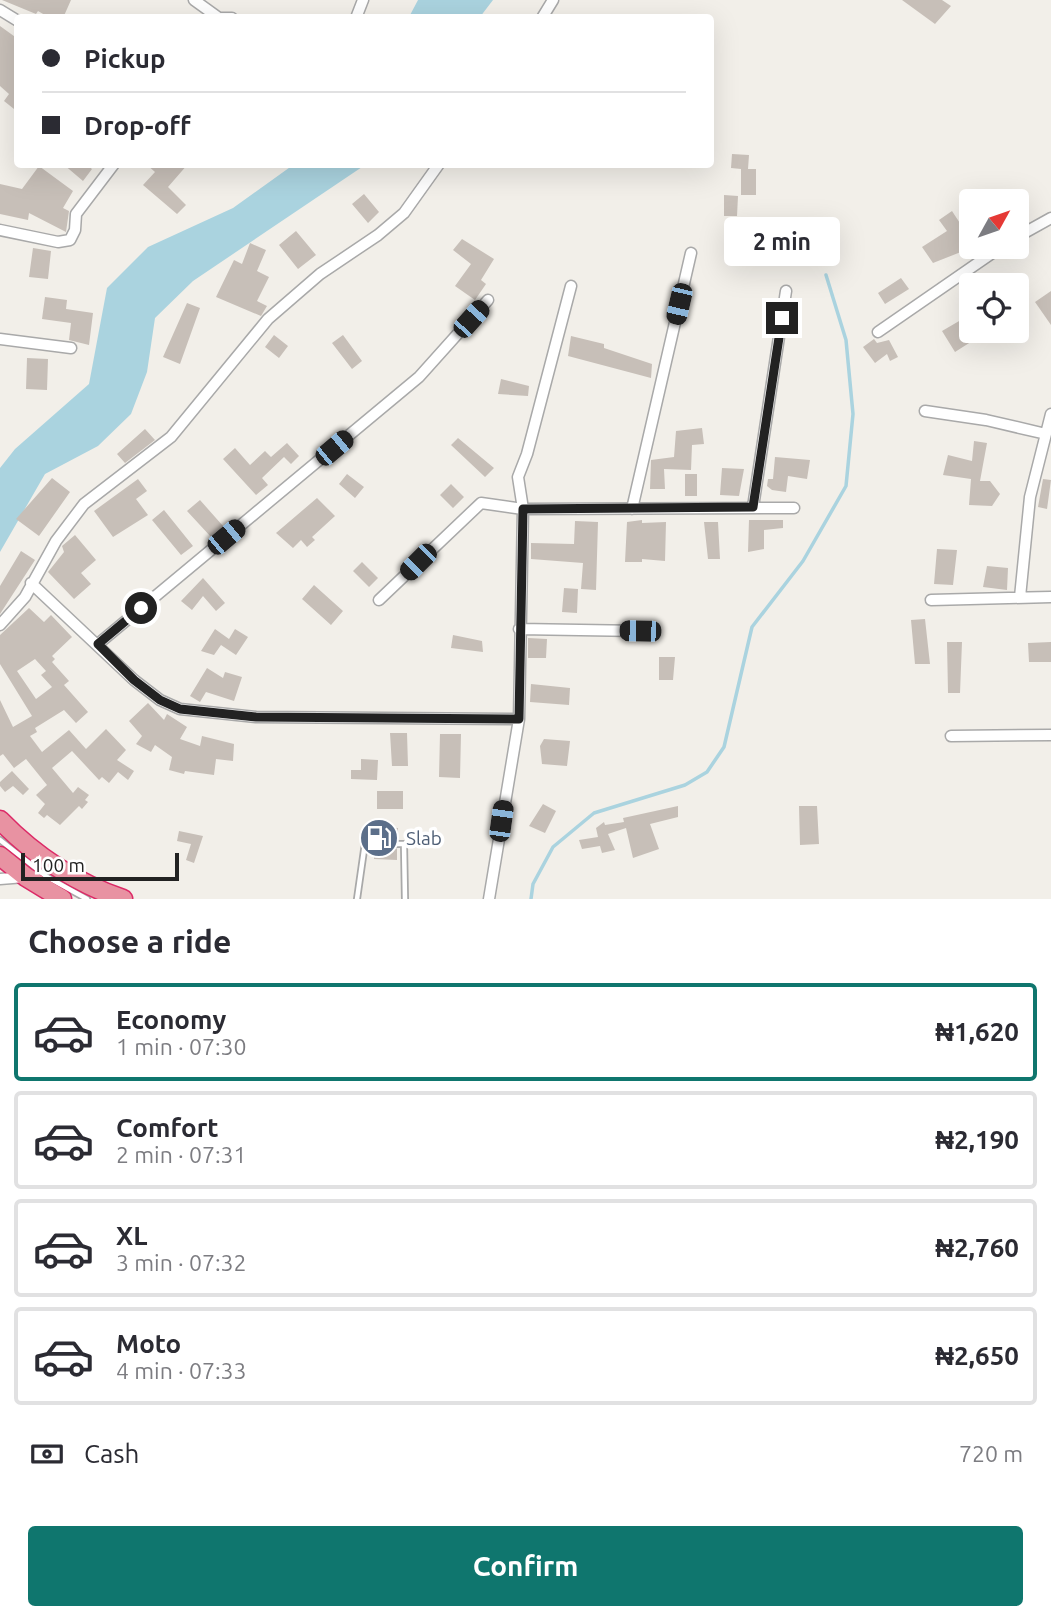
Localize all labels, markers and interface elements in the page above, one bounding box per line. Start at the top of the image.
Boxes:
text: Pickup [84,44,166,73]
text: Drop-off [84,111,191,140]
north arrow [959,189,1029,259]
map controls [959,189,1029,343]
callout: 2 min [724,216,840,266]
text: 2 min [753,229,811,254]
button: locate [959,273,1029,343]
car [665,281,694,327]
car [450,296,493,342]
route end [766,302,798,334]
car [312,426,357,470]
car [204,515,249,559]
car [396,540,441,584]
route start [125,592,157,624]
car [619,620,662,642]
car [488,799,515,843]
fuel station icon: Slab [358,817,400,859]
place label: Slab [406,827,442,849]
scale bar [21,850,178,882]
text: 100 m [32,854,85,876]
text: Choose a ride [28,923,231,959]
icon: car [32,1001,95,1064]
text: Economy [116,1005,226,1034]
text: ₦1,620 [935,1017,1019,1046]
text: 1 min · 07:30 [116,1034,247,1059]
icon: car [32,1109,95,1172]
text: Comfort [116,1113,219,1142]
text: ₦2,190 [935,1125,1019,1154]
text: 2 min · 07:31 [116,1142,247,1167]
icon: car [32,1217,95,1280]
text: XL [116,1221,147,1250]
text: ₦2,760 [935,1233,1019,1262]
text: 3 min · 07:32 [116,1250,247,1275]
icon: car [32,1325,95,1388]
text: Moto [116,1329,181,1358]
text: ₦2,650 [935,1341,1019,1370]
text: 4 min · 07:33 [116,1358,247,1383]
icon: cash [28,1435,66,1473]
text: Cash [84,1439,139,1468]
text: 720 m [959,1441,1023,1466]
button: Confirm [28,1526,1023,1606]

